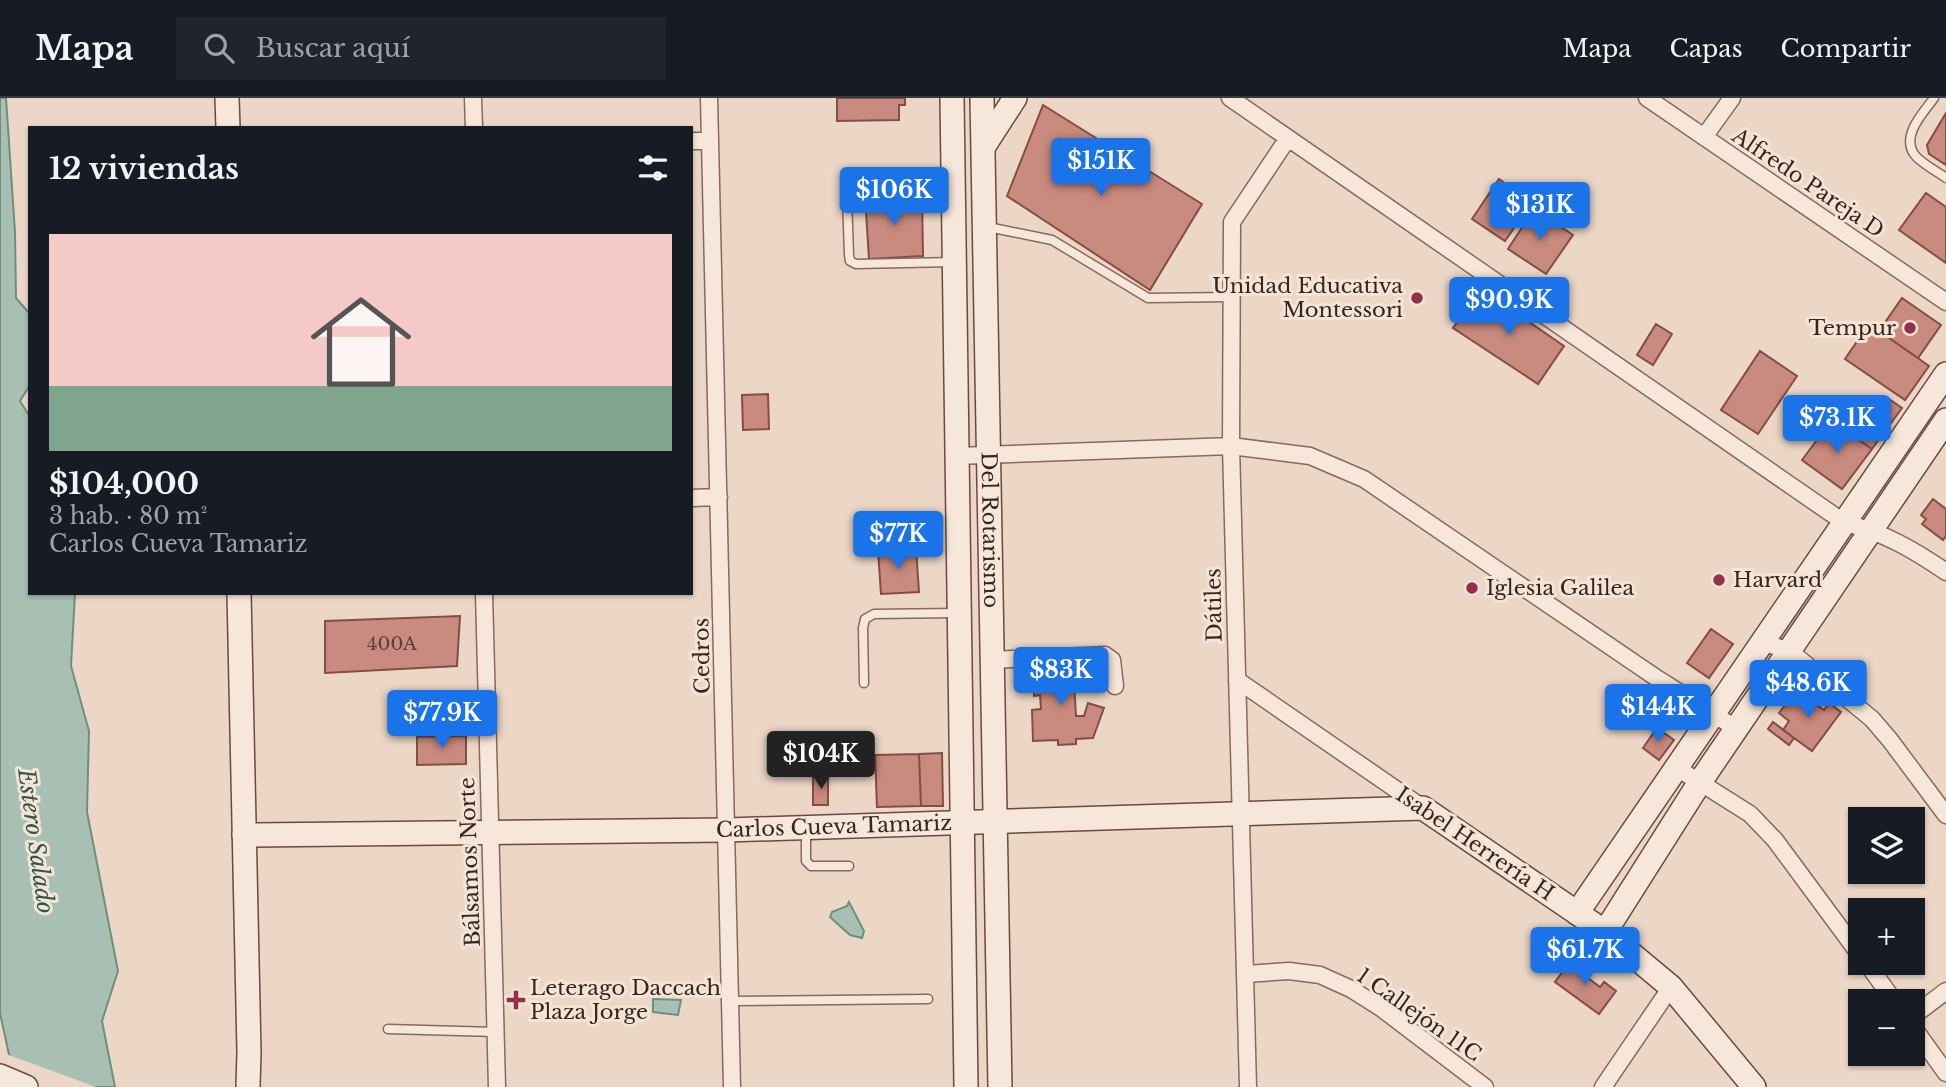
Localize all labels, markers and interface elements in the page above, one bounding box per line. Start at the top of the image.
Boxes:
search box [176,17,666,80]
text: Mapa [35,28,134,69]
icon: search [200,29,238,67]
text: Buscar aquí [256,32,410,64]
text: Mapa [1562,34,1632,63]
text: Capas [1670,34,1743,63]
text: Compartir [1781,34,1911,63]
street label: Alfredo Pareja D [1726,122,1889,243]
pin: $151K [1052,139,1150,198]
text: $151K [1067,147,1135,175]
icon: filters [634,149,672,187]
text: 12 viviendas [49,150,239,187]
pin: $106K [845,167,943,227]
text: $106K [856,176,932,204]
pin: $131K [1491,183,1589,242]
text: $131K [1506,191,1574,219]
place label: Unidad Educativa Montessori [1212,273,1403,323]
pin: $90.9K [1452,278,1566,337]
icon: home [298,279,424,405]
text: $90.9K [1465,286,1553,314]
marker: Unidad Educativa Montessori [1409,290,1425,306]
place label: Tempur [1808,315,1896,341]
marker: Tempur [1902,320,1918,336]
pin: $73.1K [1780,396,1894,455]
text: $73.1K [1799,404,1875,432]
street label: Del Rotarismo [975,452,1004,608]
text: $104,000 [49,465,199,502]
text: 3 hab. · 80 m² [49,502,207,530]
pin: $77K [857,512,939,571]
text: $77K [869,520,927,548]
text: Carlos Cueva Tamariz [49,530,308,558]
place label: Harvard [1733,567,1822,593]
street label: Dátiles [1200,568,1228,642]
marker: Harvard [1711,572,1727,588]
place label: Iglesia Galilea [1486,575,1635,601]
marker: Iglesia Galilea [1464,580,1480,596]
street label: Cedros [688,618,716,694]
house number: 400A [367,633,418,655]
pin: $83K [1020,648,1102,707]
text: $83K [1030,656,1092,684]
pin: $48.6K [1751,660,1865,720]
text: $48.6K [1766,669,1850,697]
pin: $144K [1609,684,1707,744]
pin: $77.9K [385,690,499,750]
text: $144K [1621,693,1695,721]
text: $77.9K [403,699,481,727]
pin: $104K [772,732,870,791]
text: $104K [783,740,859,768]
water label: Estero Salado [12,766,60,915]
street label: Bálsamos Norte [454,777,486,947]
street label: Isabel Herrería H [1391,781,1559,907]
map controls [1848,807,1925,1066]
button: layers [1848,807,1925,884]
street label: Carlos Cueva Tamariz [716,810,952,843]
button: + [1848,898,1925,975]
pin: $61.7K [1528,928,1642,987]
text: $61.7K [1547,936,1623,964]
street label: 1 Callejón 11C [1352,963,1486,1067]
place label: Leterago Daccach Plaza Jorge [530,975,721,1025]
button: − [1848,989,1925,1066]
marker: Leterago Daccach Plaza Jorge [508,992,524,1008]

